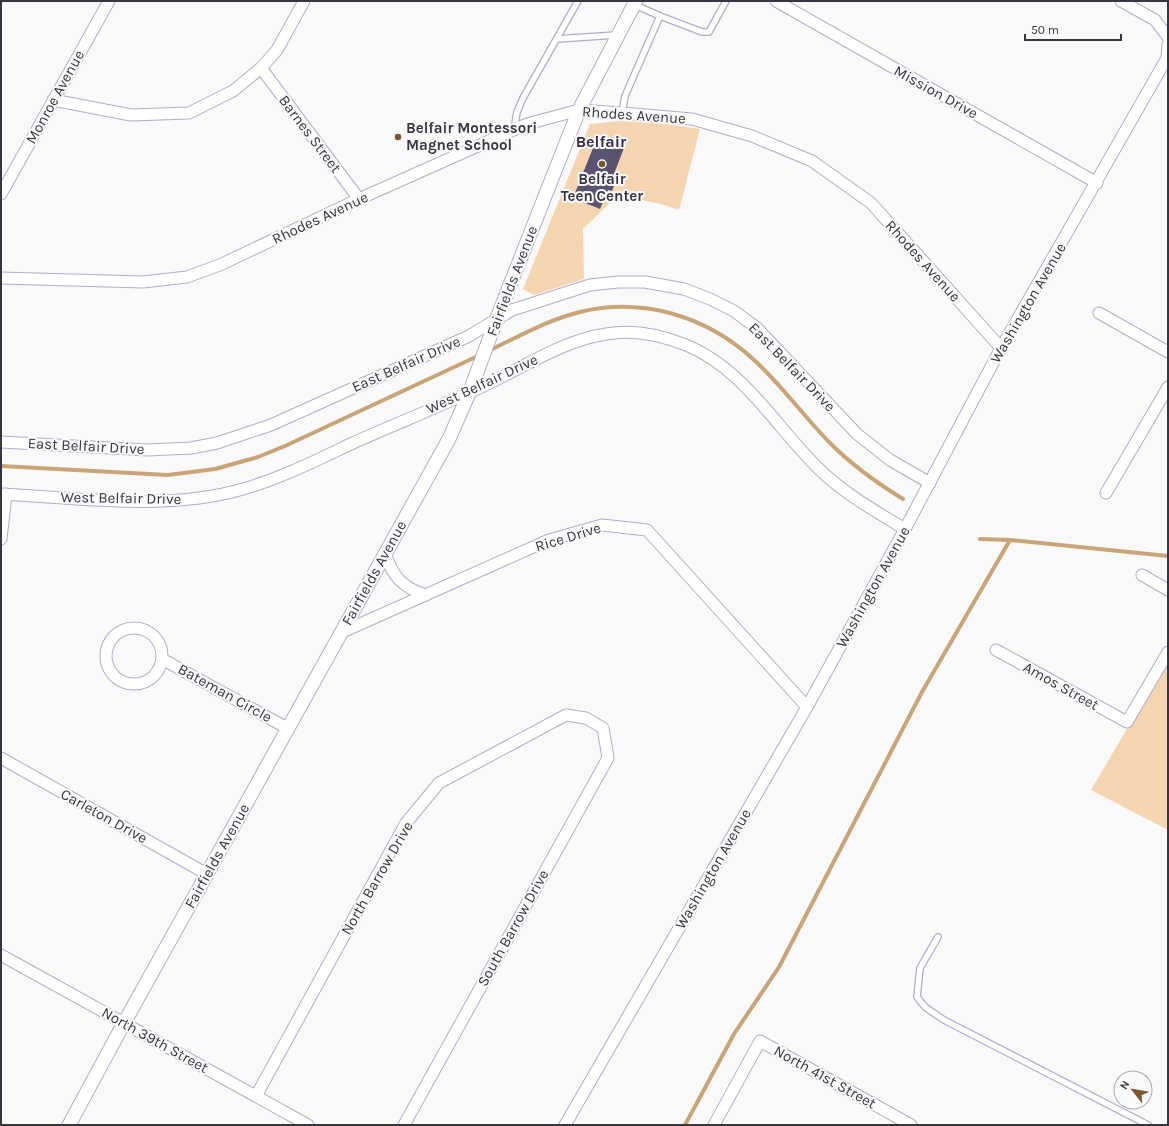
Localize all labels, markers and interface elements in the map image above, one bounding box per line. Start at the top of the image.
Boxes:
scale bar [1025,16,1121,42]
text: 50 m [1031,23,1059,37]
street label: Monroe Avenue [22,47,88,147]
street label: Mission Drive [891,62,981,122]
street label: Barnes Street [275,92,345,177]
street label: Rhodes Avenue [582,102,686,128]
place label: Belfair Montessori Magnet School [406,119,537,154]
marker: Belfair Montessori Magnet School [393,132,403,142]
district label: Belfair [576,132,627,151]
marker: Belfair Teen Center [597,159,607,169]
place label: Belfair Teen Center [561,170,643,205]
street label: Rhodes Avenue [269,188,371,248]
street label: Rhodes Avenue [882,216,964,306]
street label: Fairfields Avenue [483,223,541,339]
street label: Washington Avenue [986,240,1070,366]
street label: East Belfair Drive [745,319,839,415]
street label: East Belfair Drive [349,332,463,396]
street label: West Belfair Drive [423,350,541,418]
street label: East Belfair Drive [27,434,145,458]
street label: West Belfair Drive [60,488,182,508]
street label: Fairfields Avenue [338,518,410,628]
street label: Rice Drive [533,518,603,556]
street label: Washington Avenue [832,523,914,651]
street label: Amos Street [1020,658,1102,714]
street label: Bateman Circle [175,660,275,726]
street label: Carleton Drive [58,785,150,847]
street label: Fairfields Avenue [181,801,253,911]
street label: Washington Avenue [671,806,755,932]
street label: North Barrow Drive [337,818,417,938]
street label: South Barrow Drive [473,866,553,990]
street label: North 39th Street [99,1003,212,1077]
street label: North 41st Street [771,1042,879,1113]
north arrow [1113,1070,1153,1110]
text: N [1117,1078,1132,1092]

